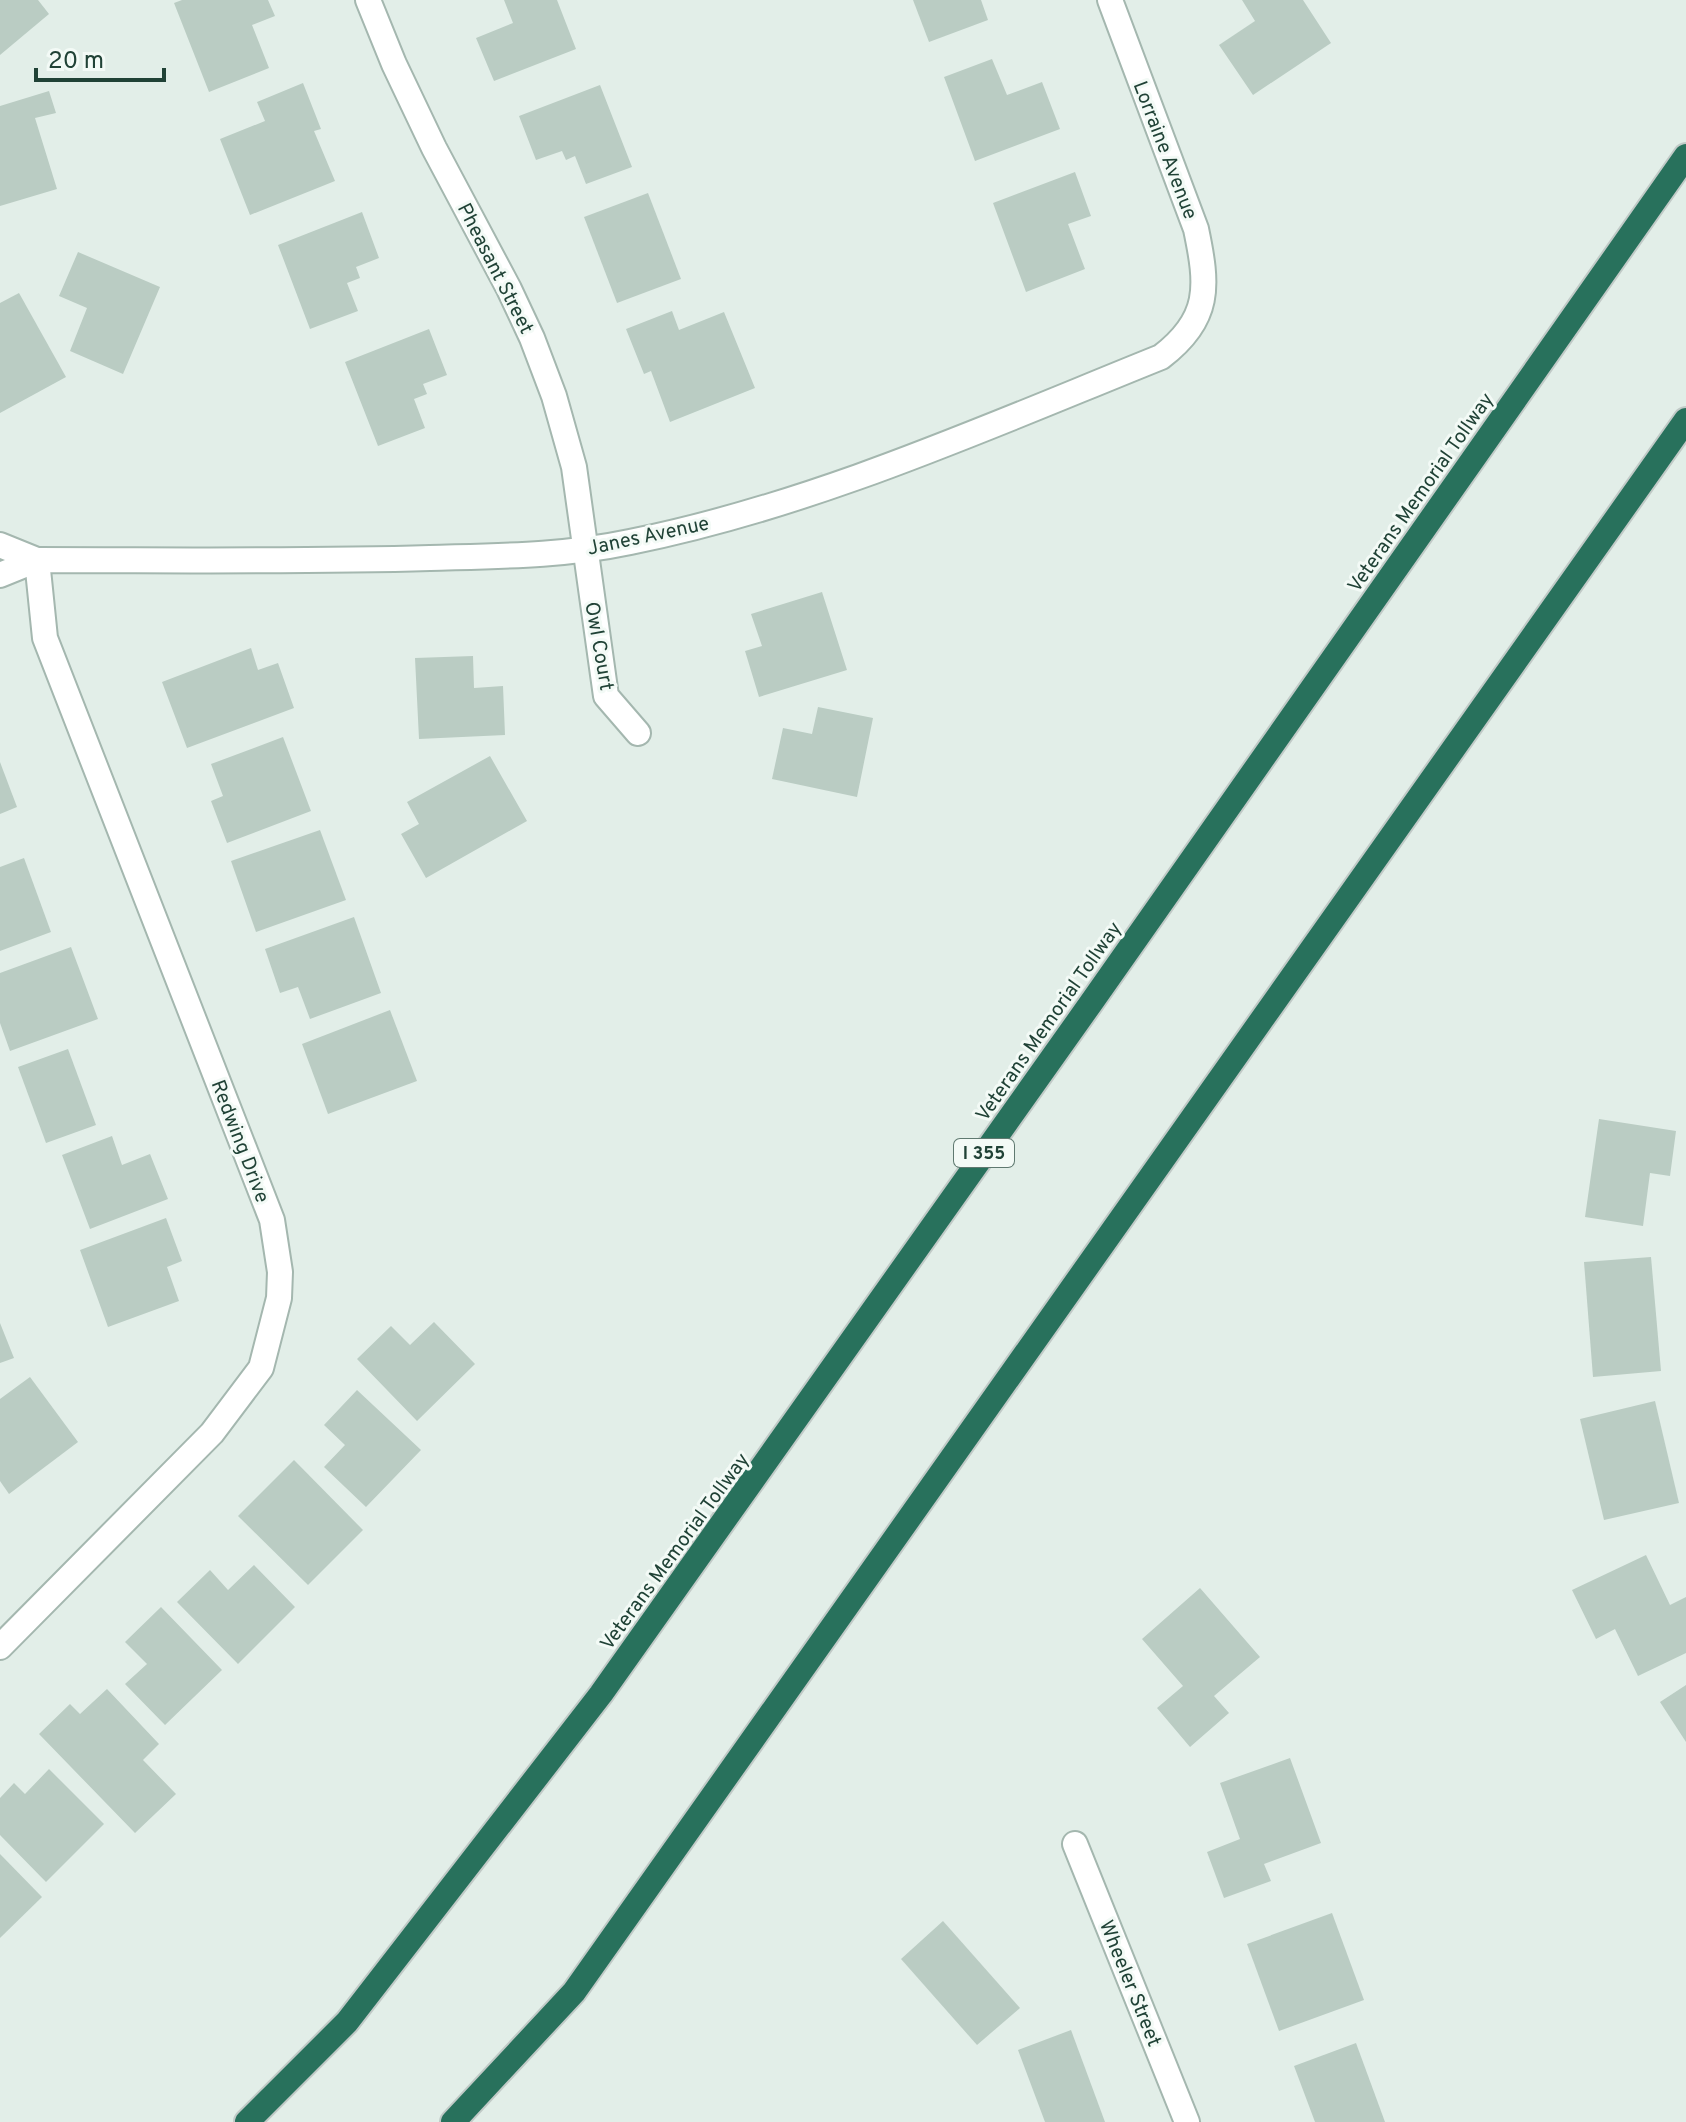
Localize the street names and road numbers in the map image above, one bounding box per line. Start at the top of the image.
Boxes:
street label: Lorraine Avenue [1126,78,1202,224]
street label: Pheasant Street [450,199,538,339]
street label: Veterans Memorial Tollway [1343,388,1501,598]
street label: Janes Avenue [585,511,712,563]
street label: Owl Court [577,600,619,693]
street label: Veterans Memorial Tollway [971,917,1129,1127]
street label: Redwing Drive [204,1077,274,1207]
road number: I 355 [954,1139,1014,1167]
street label: Veterans Memorial Tollway [595,1448,756,1656]
street label: Wheeler Street [1092,1917,1166,2051]

